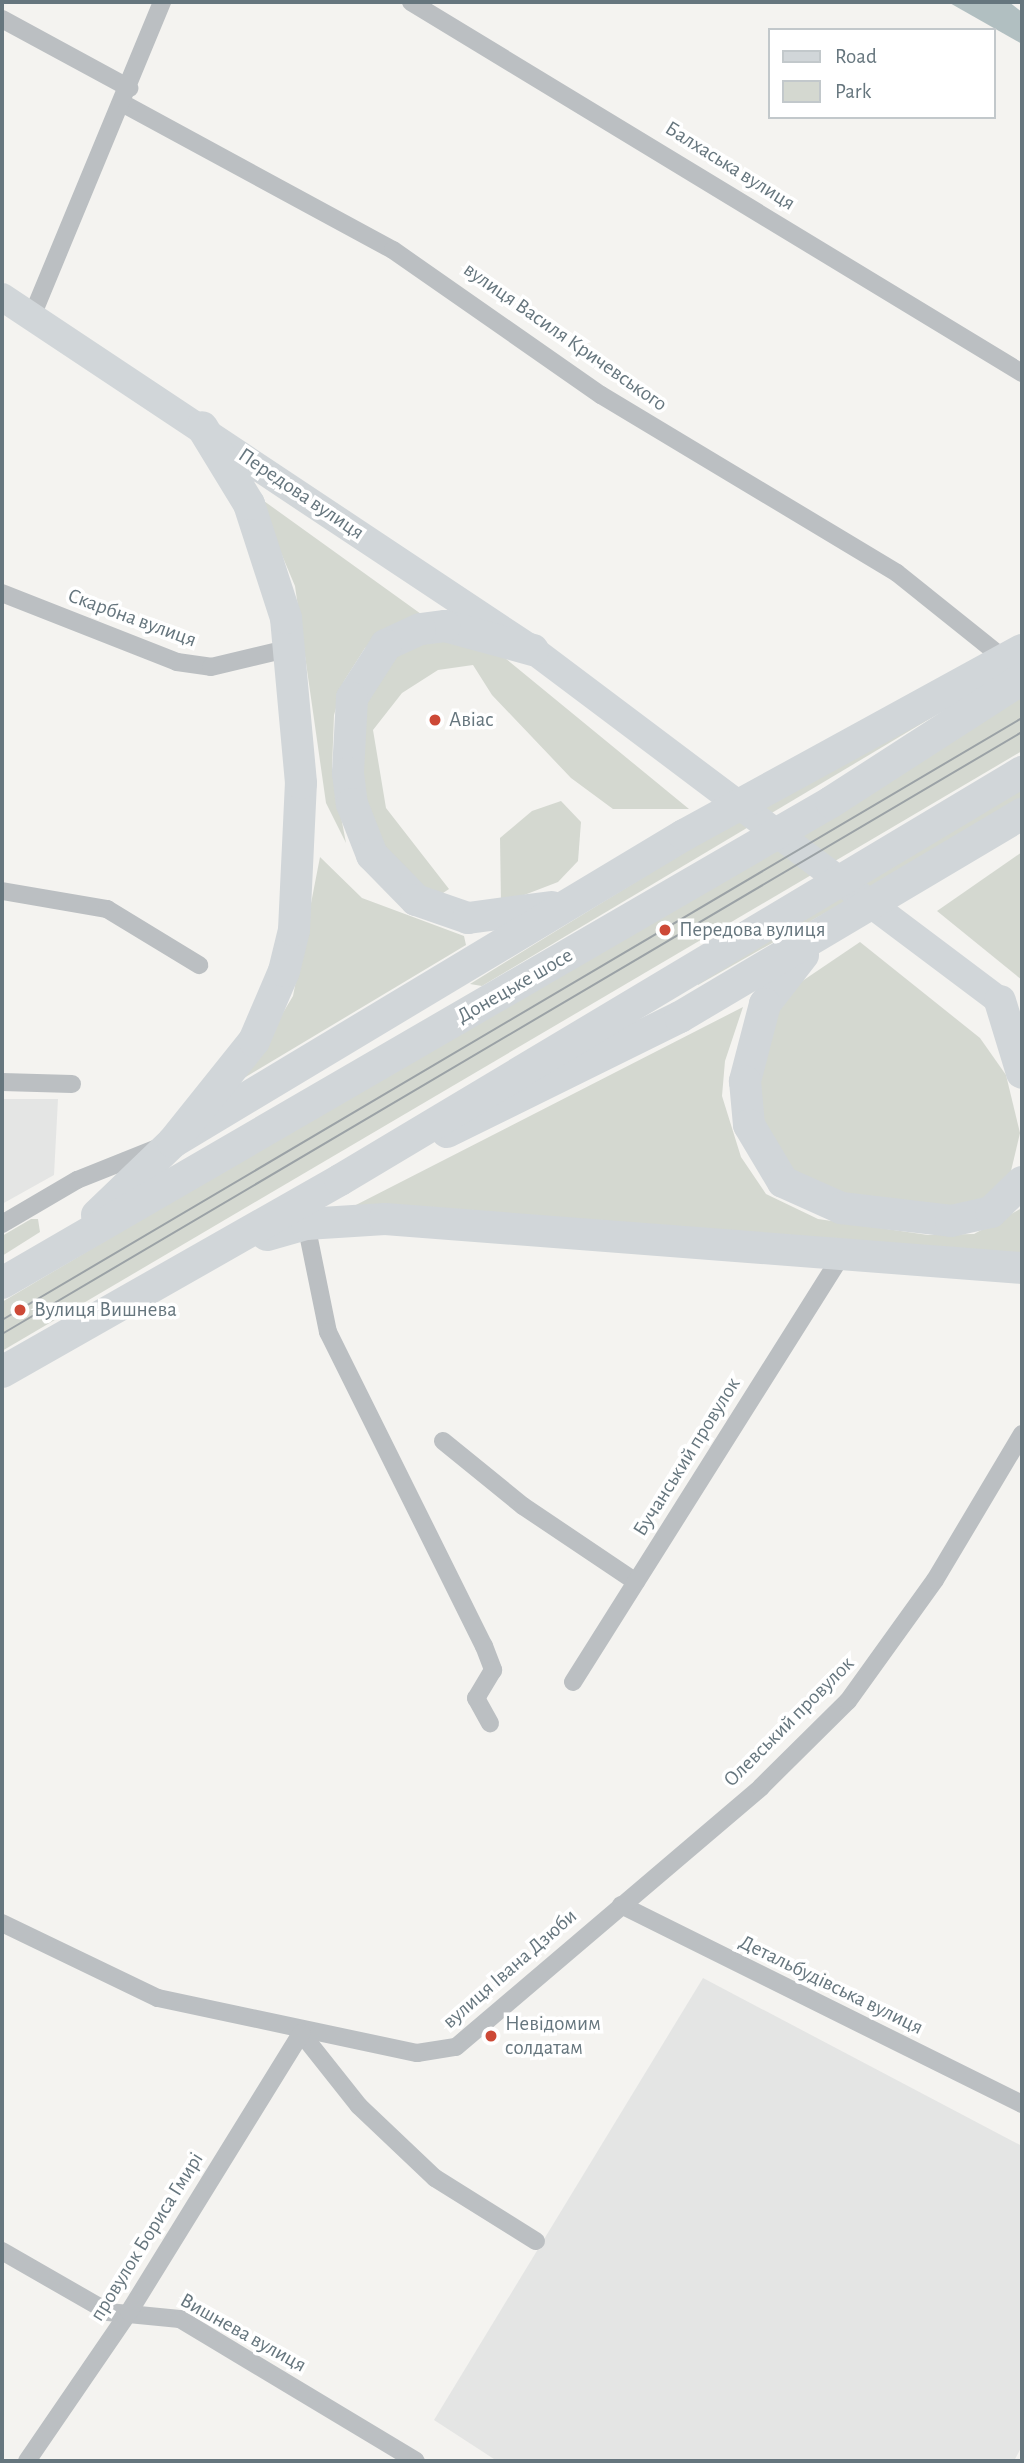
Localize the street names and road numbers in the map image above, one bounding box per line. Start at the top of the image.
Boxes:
street label: Балхаська вулиця [660,116,800,216]
street label: вулиця Василя Кричевського [458,257,672,417]
street label: Передова вулиця [233,443,369,545]
street label: Скарбна вулиця [64,583,200,653]
street label: Донецьке шосе [452,943,578,1029]
street label: Бучанський провулок [628,1373,746,1541]
street label: Олевський провулок [718,1651,860,1793]
street label: вулиця Івана Дзюби [438,1904,582,2034]
street label: Детальбудівська вулиця [735,1929,927,2041]
street label: провулок Бориса Гмирі [85,2148,209,2326]
street label: Вишнева вулиця [175,2288,311,2378]

